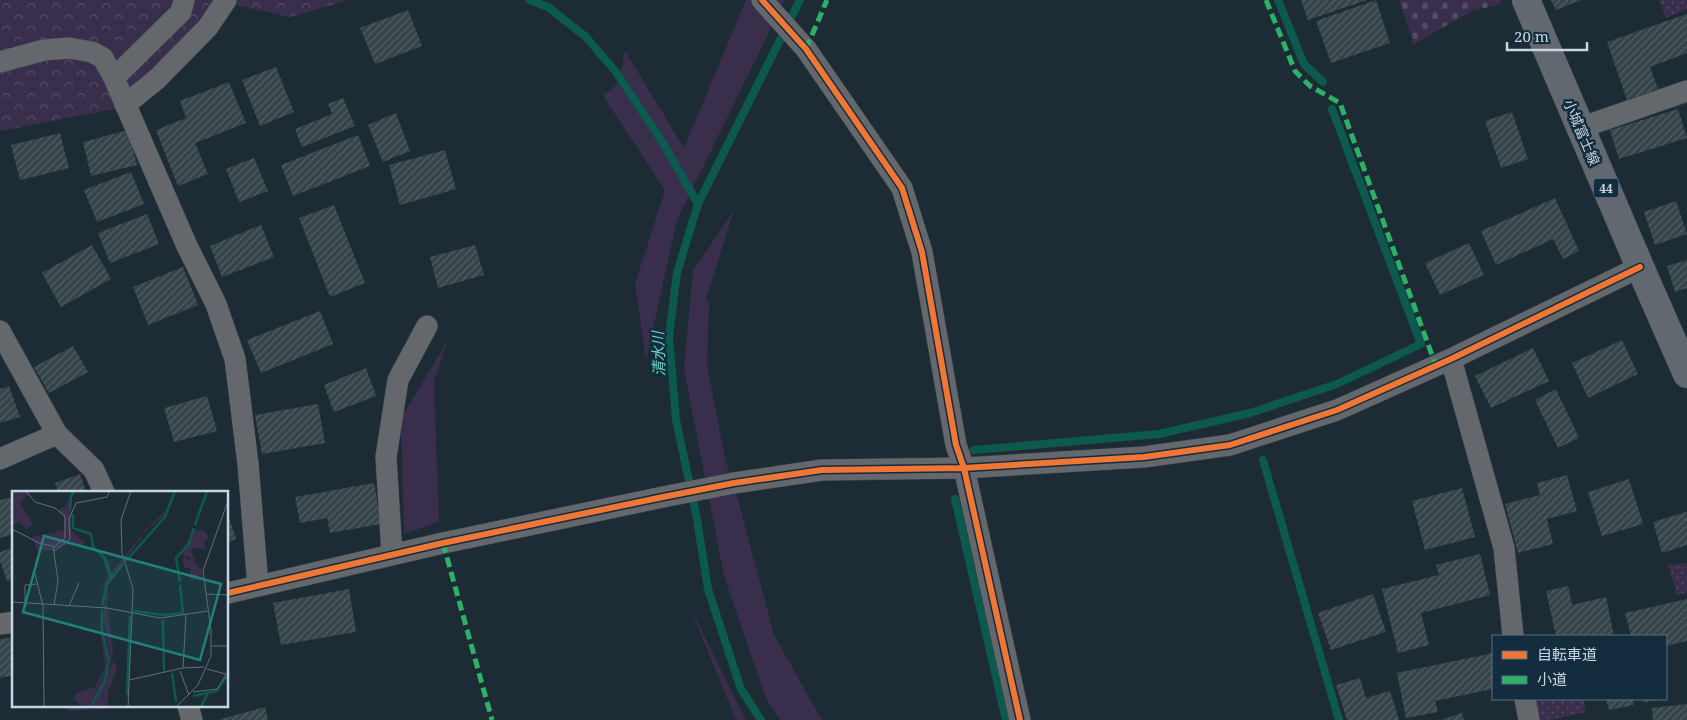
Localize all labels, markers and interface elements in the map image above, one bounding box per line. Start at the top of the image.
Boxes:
scale bar [1507,20,1587,52]
text: 20 m [1514,26,1549,46]
street label: 小城富士線 [1560,96,1604,168]
road number: 44 [1594,178,1618,198]
water label: 清水川 [647,329,669,377]
inset map [12,491,229,708]
legend [1492,635,1667,700]
text: 自転車道 [1537,644,1597,664]
text: 小道 [1537,669,1567,689]

